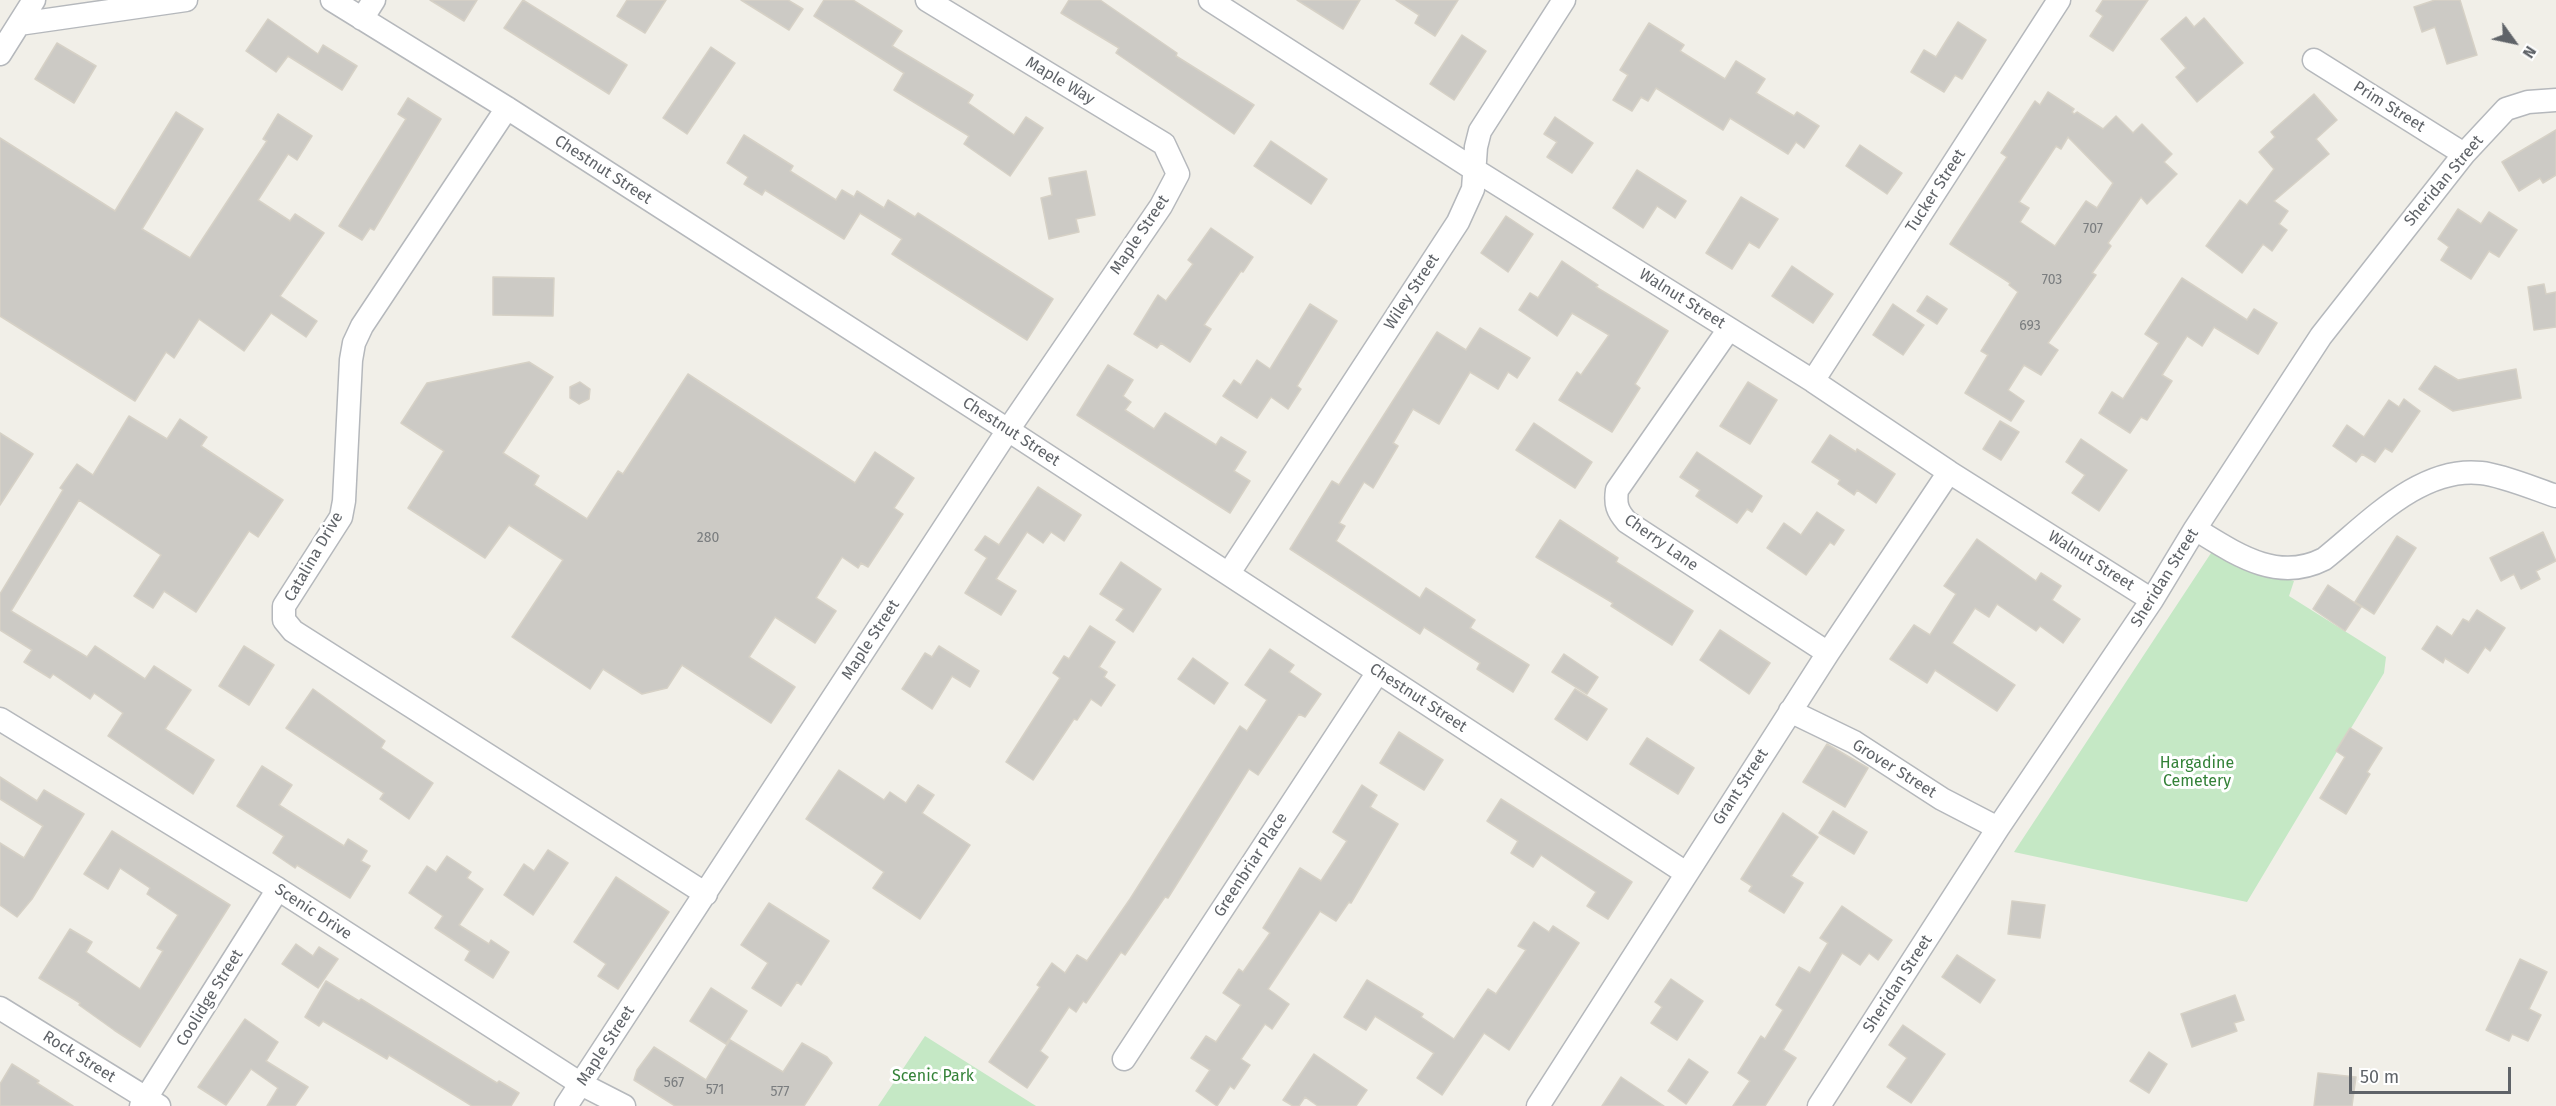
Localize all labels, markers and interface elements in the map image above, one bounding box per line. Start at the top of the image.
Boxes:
north arrow [2484,12,2544,72]
text: N [2519,42,2540,62]
street label: Maple Way [1022,53,1098,109]
street label: Prim Street [2350,77,2428,137]
street label: Chestnut Street [551,131,655,209]
street label: Sheridan Street [2400,132,2488,230]
street label: Tucker Street [1902,146,1970,236]
street label: Maple Street [1106,192,1174,278]
house number: 707 [2083,221,2103,237]
street label: Wiley Street [1380,250,1444,334]
street label: Walnut Street [1635,265,1729,333]
house number: 703 [2042,272,2062,288]
house number: 693 [2019,318,2041,334]
street label: Chestnut Street [959,393,1063,471]
street label: Catalina Drive [280,509,348,605]
street label: Cherry Lane [1620,510,1702,576]
street label: Sheridan Street [2127,525,2203,631]
street label: Walnut Street [2044,527,2138,595]
house number: 280 [697,530,719,546]
street label: Maple Street [838,596,904,684]
street label: Chestnut Street [1366,659,1470,737]
street label: Grover Street [1848,736,1940,802]
street label: Grant Street [1709,745,1773,829]
park label: Hargadine Cemetery [2160,754,2234,792]
street label: Greenbriar Place [1210,809,1292,921]
street label: Scenic Drive [271,880,355,944]
street label: Sheridan Street [1859,931,1937,1037]
street label: Coolidge Street [173,946,247,1050]
street label: Maple Street [573,1002,639,1090]
street label: Rock Street [39,1027,119,1087]
scale bar [2352,1055,2514,1093]
text: 50 m [2360,1066,2399,1088]
park label: Scenic Park [892,1067,974,1087]
house number: 567 [664,1075,684,1091]
house number: 571 [706,1082,724,1098]
house number: 577 [770,1084,790,1100]

